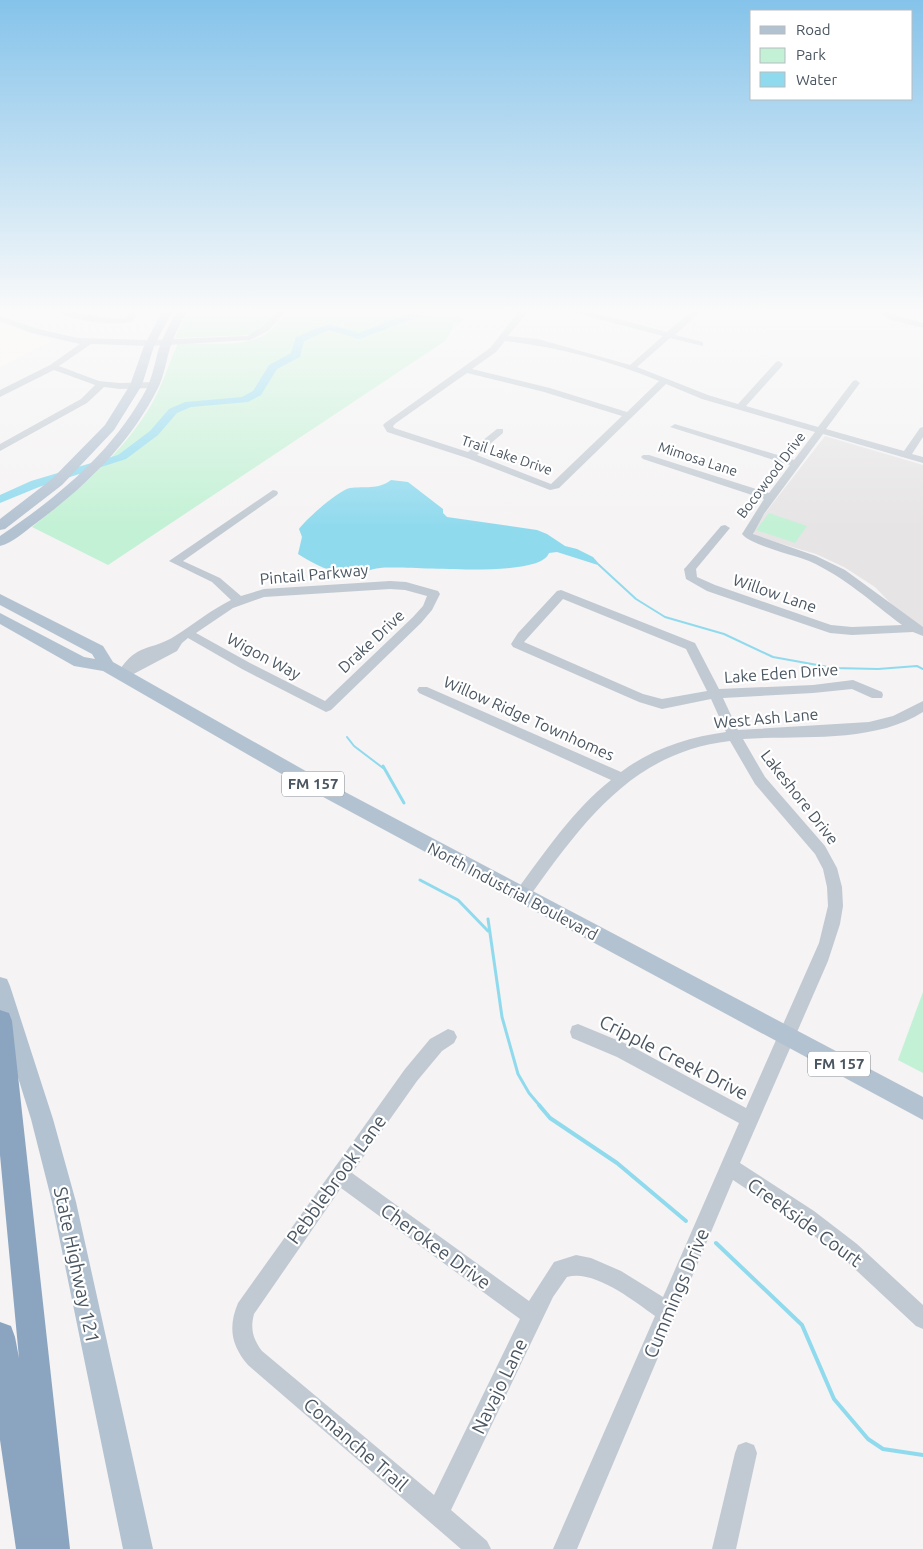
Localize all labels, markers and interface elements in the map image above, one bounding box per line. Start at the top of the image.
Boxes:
legend [750,10,913,100]
text: Road [796,21,831,38]
text: Park [796,46,826,63]
text: Water [796,71,837,88]
street label: Bocowood Drive [733,429,809,521]
street label: Trail Lake Drive [459,432,555,478]
street label: Mimosa Lane [656,439,740,479]
street label: Pintail Parkway [259,560,369,588]
street label: Willow Lane [731,570,819,616]
street label: Drake Drive [334,606,408,676]
street label: Wigon Way [224,629,304,683]
street label: Lake Eden Drive [723,660,839,686]
street label: Willow Ridge Townhomes [441,672,617,764]
street label: West Ash Lane [713,704,819,732]
street label: Lakeshore Drive [758,746,842,848]
road number: FM 157 [282,772,344,796]
street label: North Industrial Boulevard [425,838,601,944]
street label: Cripple Creek Drive [596,1010,752,1104]
road number: FM 157 [808,1052,870,1076]
street label: Pebblebrook Lane [282,1110,390,1248]
street label: Creekside Court [743,1173,867,1271]
street label: State Highway 121 [50,1185,104,1345]
street label: Cherokee Drive [377,1199,495,1293]
street label: Cummings Drive [639,1225,713,1361]
street label: Navajo Lane [466,1335,532,1437]
street label: Comanche Trail [299,1393,413,1495]

